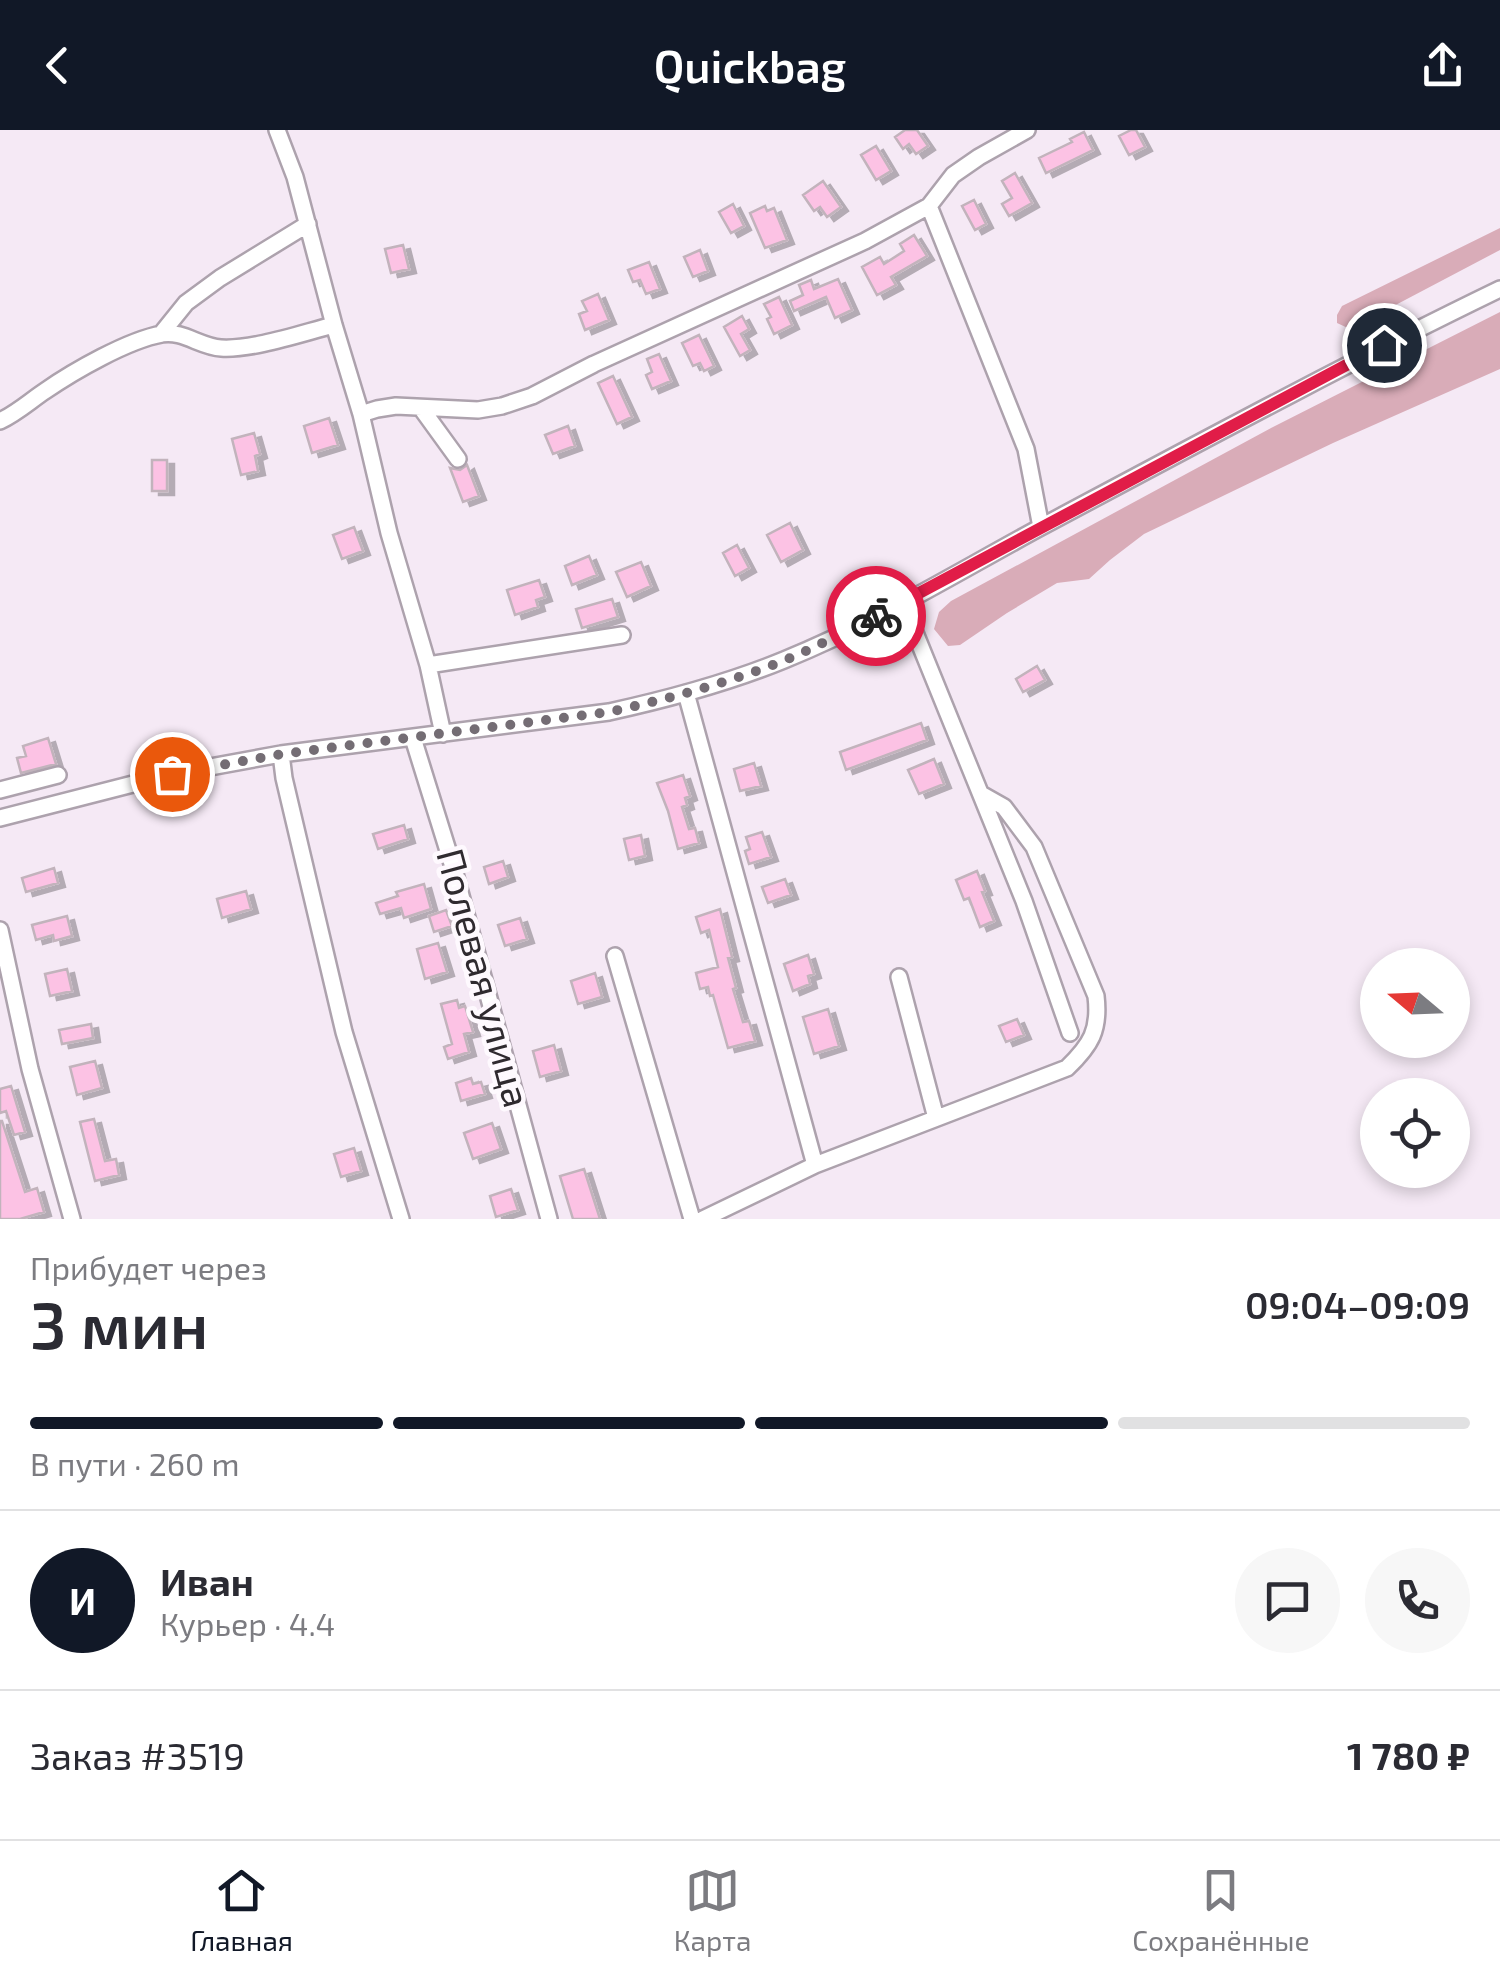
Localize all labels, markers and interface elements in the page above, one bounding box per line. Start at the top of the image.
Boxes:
icon: back [30,38,85,93]
text: Quickbag [654,38,846,92]
icon: share [1415,38,1470,93]
pin [1342,303,1427,388]
icon: home [1357,318,1412,373]
courier [826,566,926,666]
icon: bike [849,589,904,644]
pin [130,732,215,817]
icon: bag [145,747,200,802]
street label: Полевая улица [428,843,542,1112]
north arrow [1360,948,1470,1058]
map controls [1360,948,1470,1188]
button: locate [1360,1078,1470,1188]
text: Прибудет через [30,1248,267,1286]
text: 09:04–09:09 [1245,1281,1470,1327]
text: 3 мин [30,1284,208,1362]
text: В пути · 260 m [30,1444,239,1482]
button: chat [1235,1548,1340,1653]
button: phone [1365,1548,1470,1653]
text: Иван [160,1558,254,1604]
text: И [69,1577,96,1623]
text: Курьер · 4.4 [160,1604,335,1642]
text: Заказ #3519 [30,1732,245,1778]
text: 1 780 ₽ [1347,1732,1470,1778]
tab: Главная [190,1863,293,1957]
tab: Карта [674,1863,752,1957]
tab: Сохранённые [1132,1863,1310,1957]

